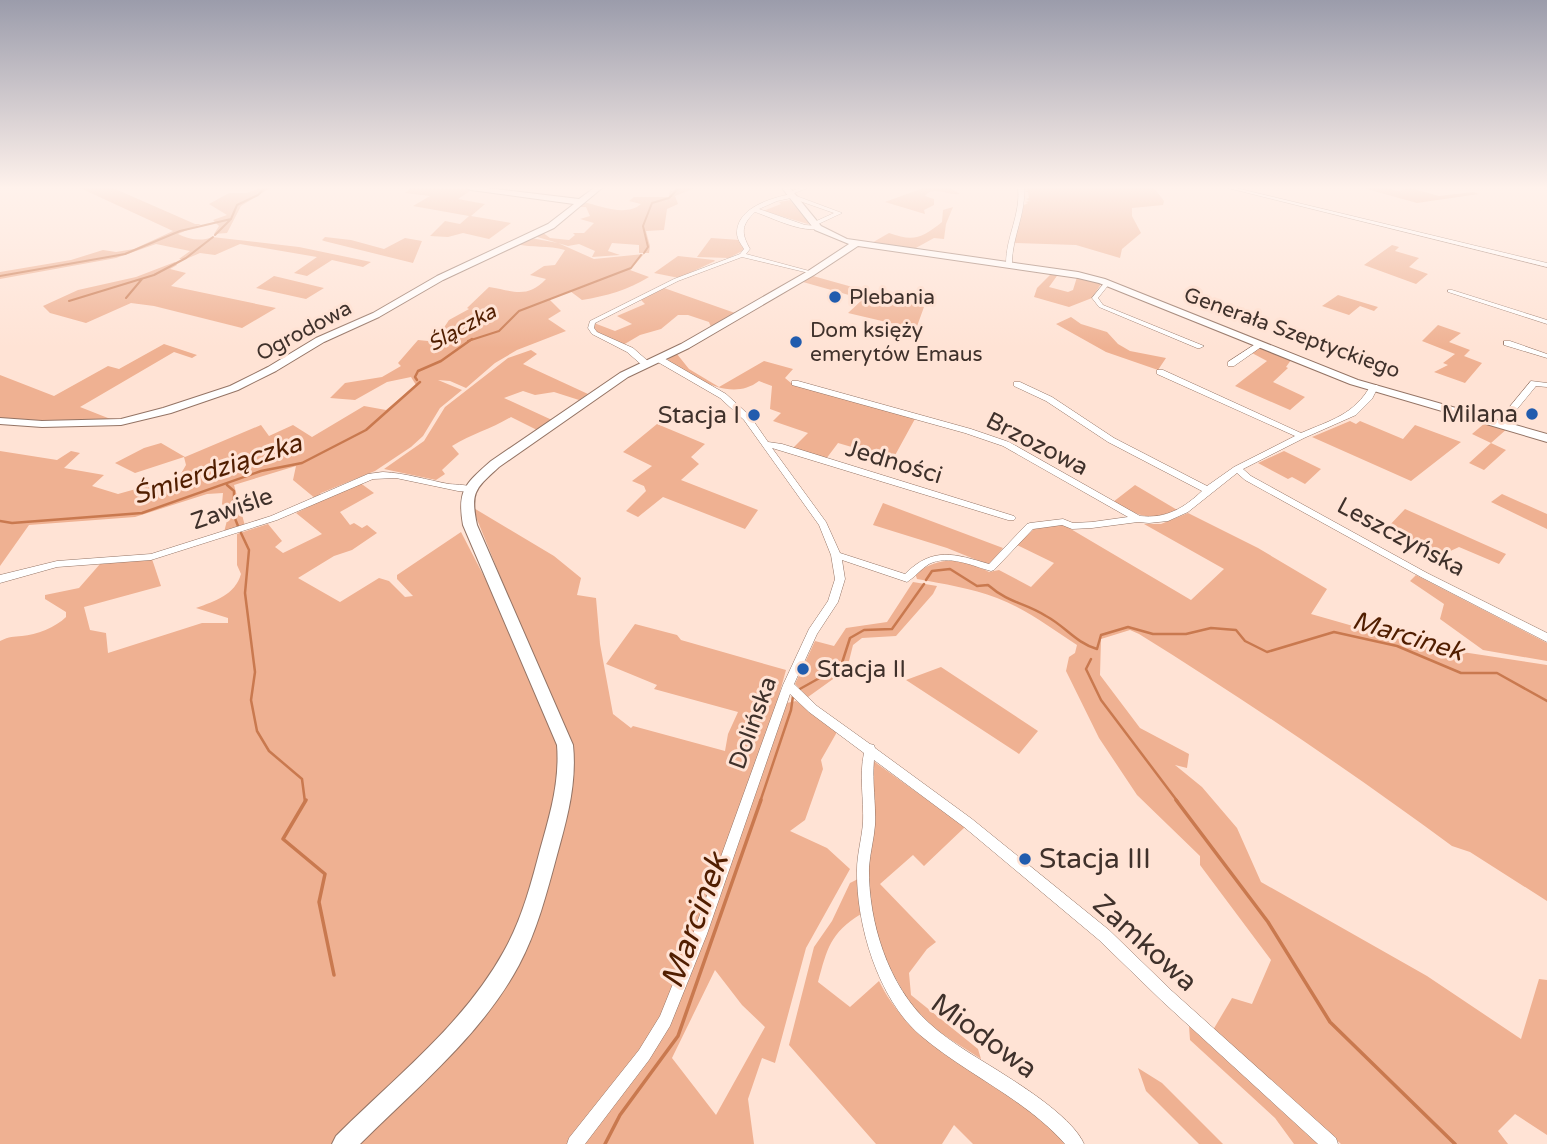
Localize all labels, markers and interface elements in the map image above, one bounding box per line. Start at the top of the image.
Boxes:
street label: Generała Szeptyckiego [1180,282,1404,384]
place label: Plebania [849,285,935,310]
marker: Plebania [827,289,843,305]
street label: Ogrodowa [252,295,356,367]
water label: Ślączka [423,298,502,357]
place label: Dom księży emerytów Emaus [810,318,983,367]
marker: Dom księży emerytów Emaus [788,334,804,350]
place label: Milana [1442,400,1518,429]
place label: Stacja I [658,401,740,430]
street label: Brzozowa [981,406,1093,482]
marker: Milana [1524,406,1540,422]
marker: Stacja I [746,407,762,423]
water label: Śmierdziączka [129,427,307,511]
street label: Jedności [842,434,946,490]
street label: Zawiśle [187,482,277,536]
street label: Leszczyńska [1332,491,1470,583]
water label: Marcinek [1349,604,1469,668]
place label: Stacja II [817,655,906,684]
marker: Stacja II [795,661,811,677]
street label: Dolińska [723,673,783,773]
place label: Stacja III [1039,842,1151,876]
water label: Marcinek [653,846,738,994]
marker: Stacja III [1017,851,1033,867]
street label: Zamkowa [1086,887,1204,999]
street label: Miodowa [924,986,1044,1086]

